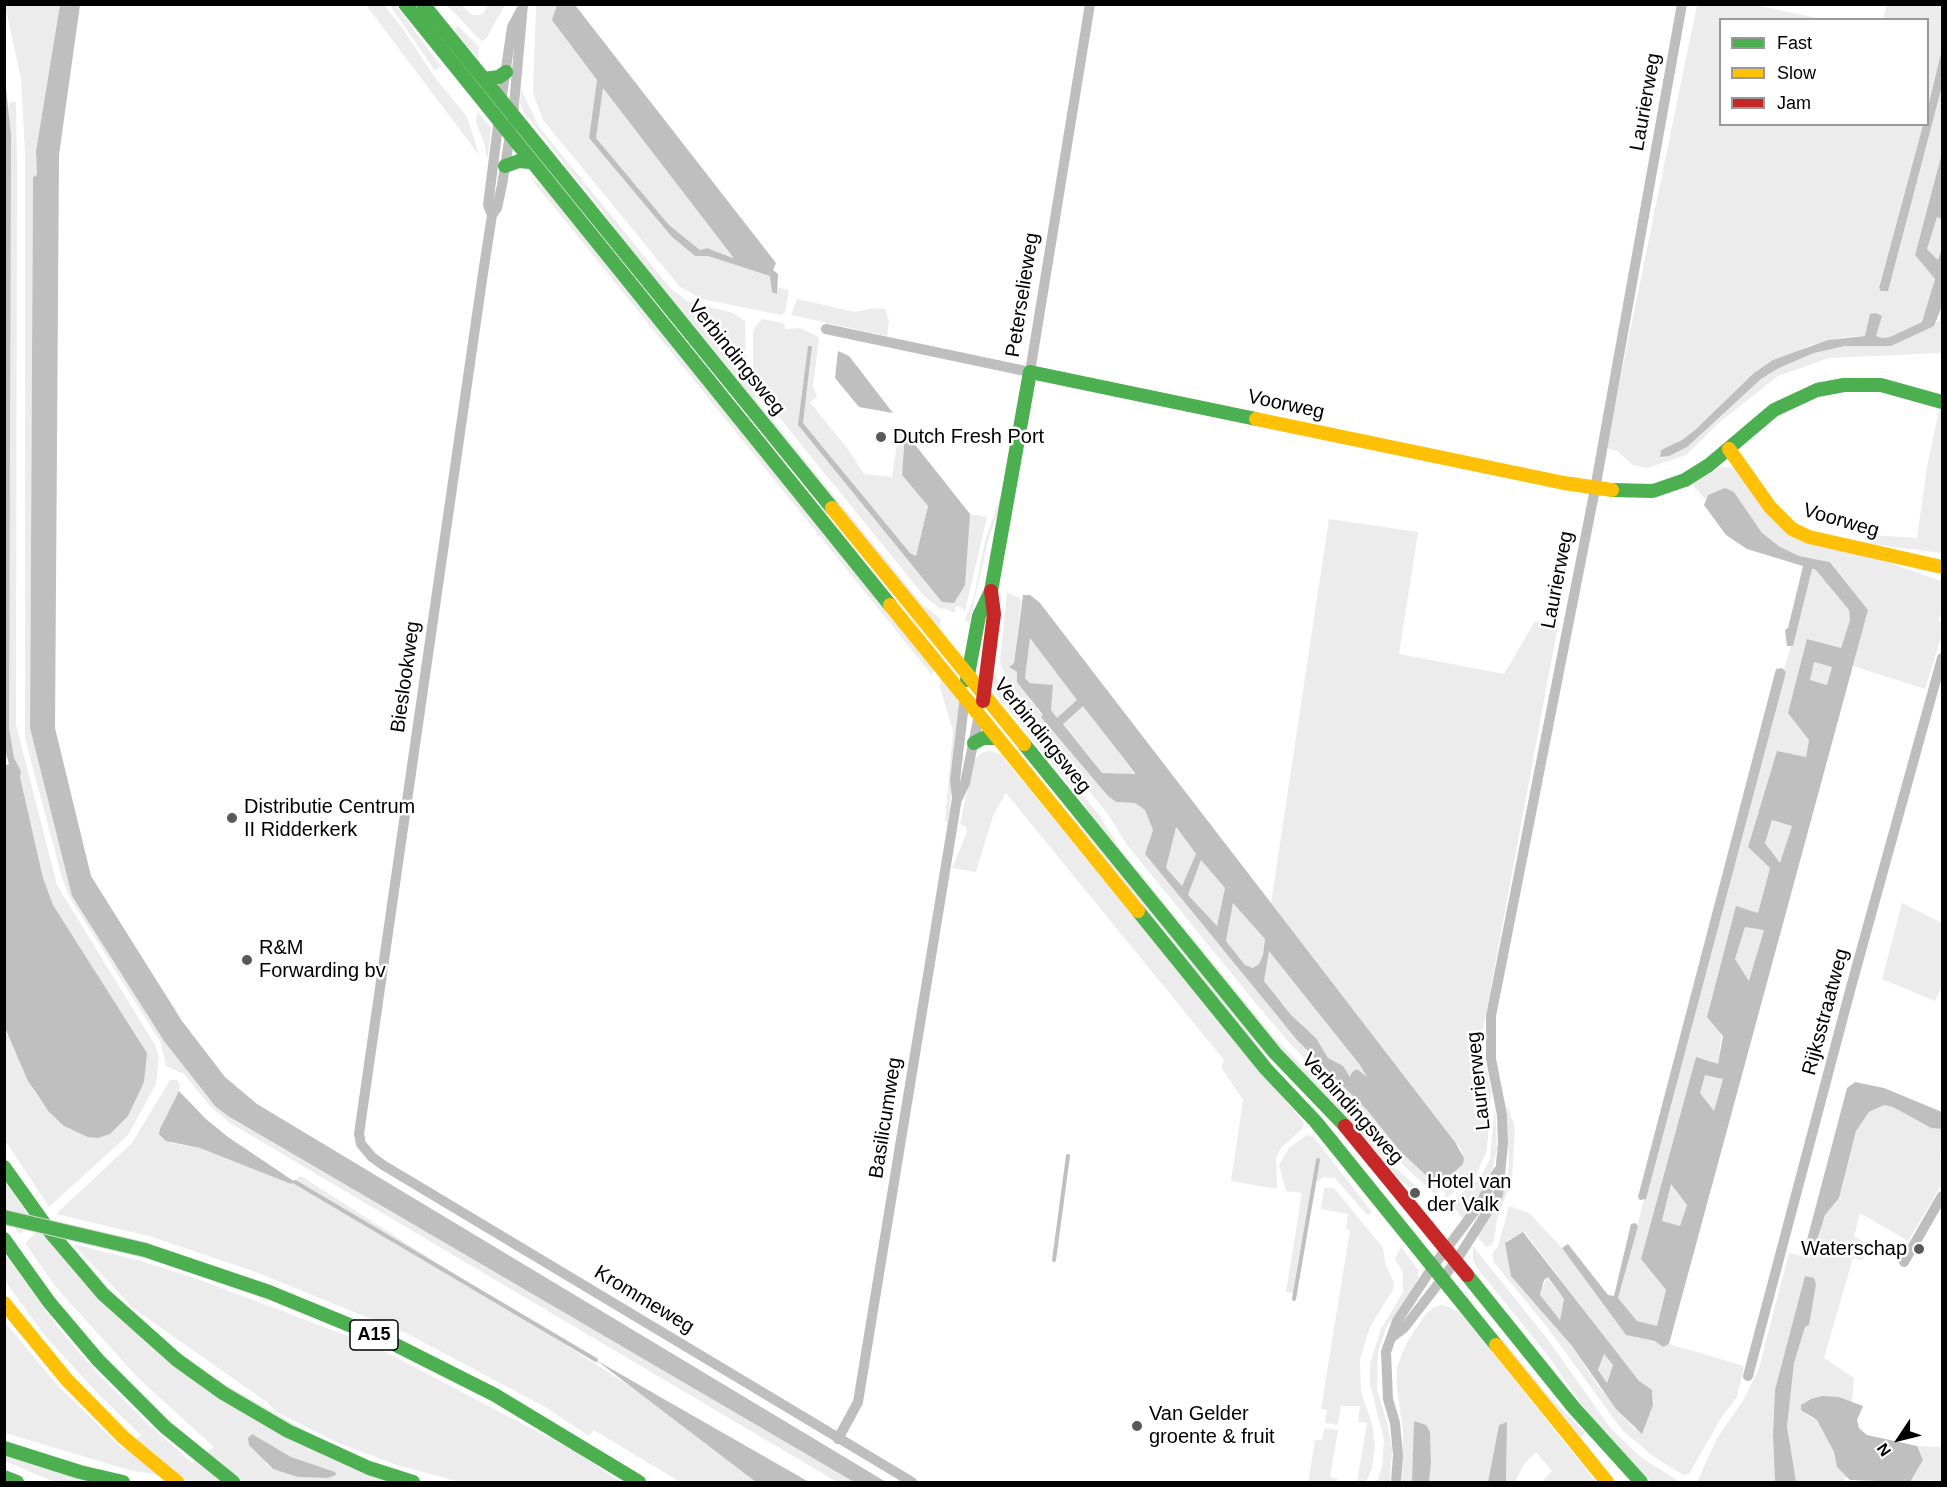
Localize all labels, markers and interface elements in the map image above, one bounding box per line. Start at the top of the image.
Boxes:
legend [1719,18,1929,126]
text: Fast [1777,33,1812,53]
street label: Laurierweg [1626,51,1666,153]
text: Slow [1777,63,1816,83]
text: Jam [1777,93,1811,113]
street label: Peterselieweg [1001,231,1045,359]
street label: Verbindingsweg [682,296,790,420]
street label: Voorweg [1245,385,1327,425]
place label: Dutch Fresh Port [893,425,1044,449]
marker: Dutch Fresh Port [874,430,888,444]
street label: Voorweg [1800,499,1882,543]
street label: Laurierweg [1537,529,1579,631]
street label: Bieslookweg [386,620,426,734]
street label: Verbindingsweg [988,674,1096,798]
place label: Distributie Centrum II Ridderkerk [244,795,415,842]
marker: Distributie Centrum II Ridderkerk [225,811,239,825]
place label: R&M Forwarding bv [259,936,386,983]
street label: Rijksstraatweg [1798,946,1854,1078]
marker: R&M Forwarding bv [240,953,254,967]
street label: Laurierweg [1462,1031,1496,1131]
street label: Verbindingsweg [1296,1049,1408,1169]
street label: Basilicumweg [865,1056,907,1180]
place label: Hotel van der Valk [1427,1170,1511,1217]
marker: Hotel van der Valk [1408,1186,1422,1200]
place label: Waterschap [1801,1237,1907,1261]
marker: Waterschap [1912,1242,1926,1256]
street label: Krommeweg [590,1261,698,1339]
road number: A15 [350,1320,398,1350]
place label: Van Gelder groente & fruit [1149,1402,1275,1449]
north arrow [1869,1409,1929,1469]
marker: Van Gelder groente & fruit [1130,1419,1144,1433]
text: N [1874,1440,1894,1459]

